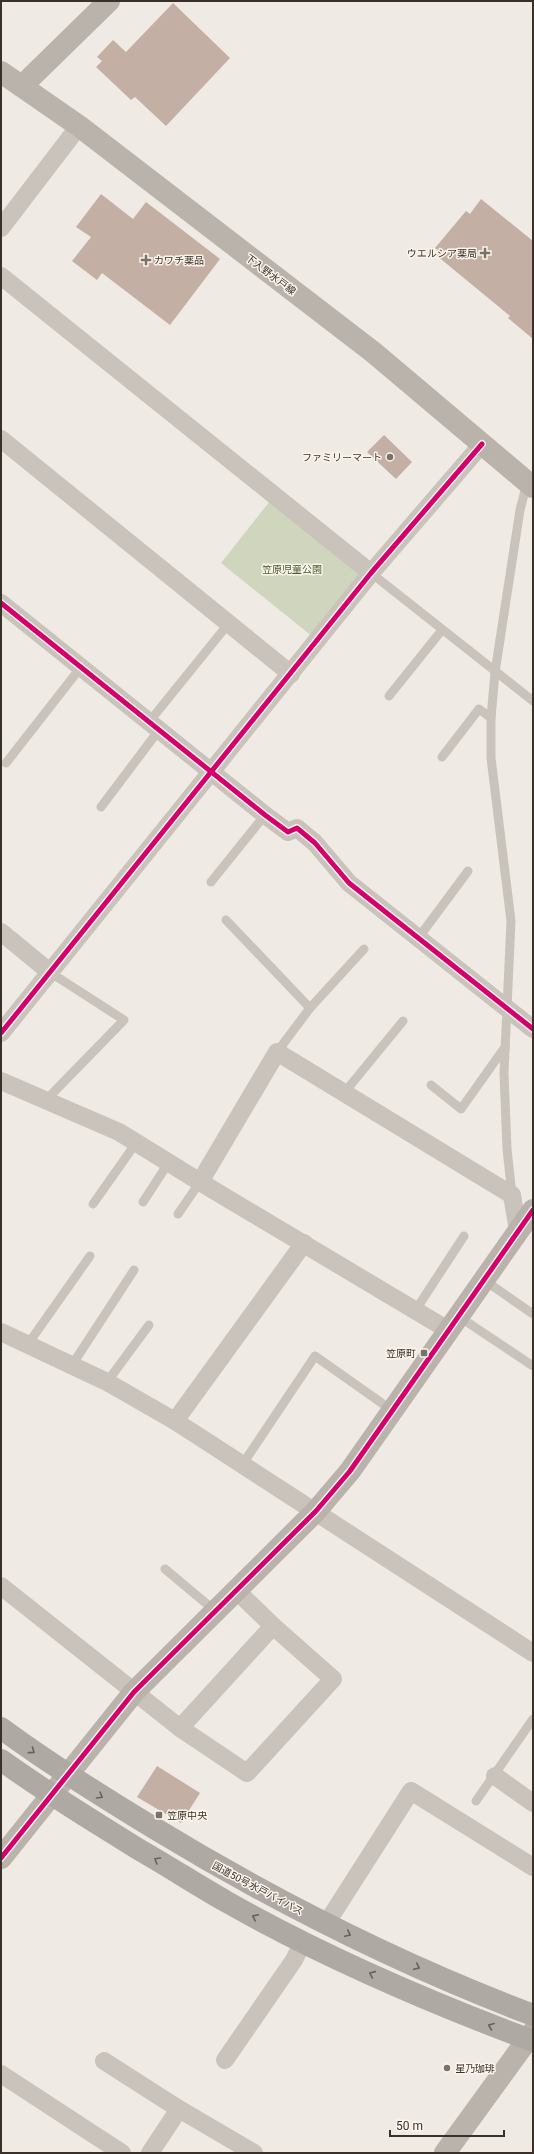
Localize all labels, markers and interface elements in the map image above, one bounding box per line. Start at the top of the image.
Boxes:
place label: ウエルシア薬局 [407,248,477,259]
marker: ウエルシア薬局 [480,248,490,258]
street label: 下入野水戸線 [243,252,298,297]
marker: カワチ薬品 [141,255,151,265]
place label: カワチ薬品 [154,255,204,266]
place label: ファミリーマート [302,452,382,463]
marker: ファミリーマート [385,452,395,462]
park label: 笠原児童公園 [262,564,322,575]
place label: 笠原町 [386,1348,416,1359]
marker: 笠原町 [419,1348,429,1358]
one-way arrow [28,1746,35,1753]
one-way arrow [96,1791,103,1798]
marker: 笠原中央 [154,1810,164,1820]
place label: 笠原中央 [167,1810,208,1821]
one-way arrow [154,1857,161,1865]
street label: 国道50号水戸バイパス [211,1860,305,1917]
one-way arrow [252,1914,260,1922]
one-way arrow [344,1929,351,1937]
one-way arrow [414,1962,421,1970]
one-way arrow [369,1970,376,1978]
one-way arrow [488,2023,496,2031]
marker: 星乃珈琲 [442,2063,452,2073]
place label: 星乃珈琲 [455,2063,495,2074]
scale bar [390,2112,504,2138]
text: 50 m [396,2119,423,2133]

